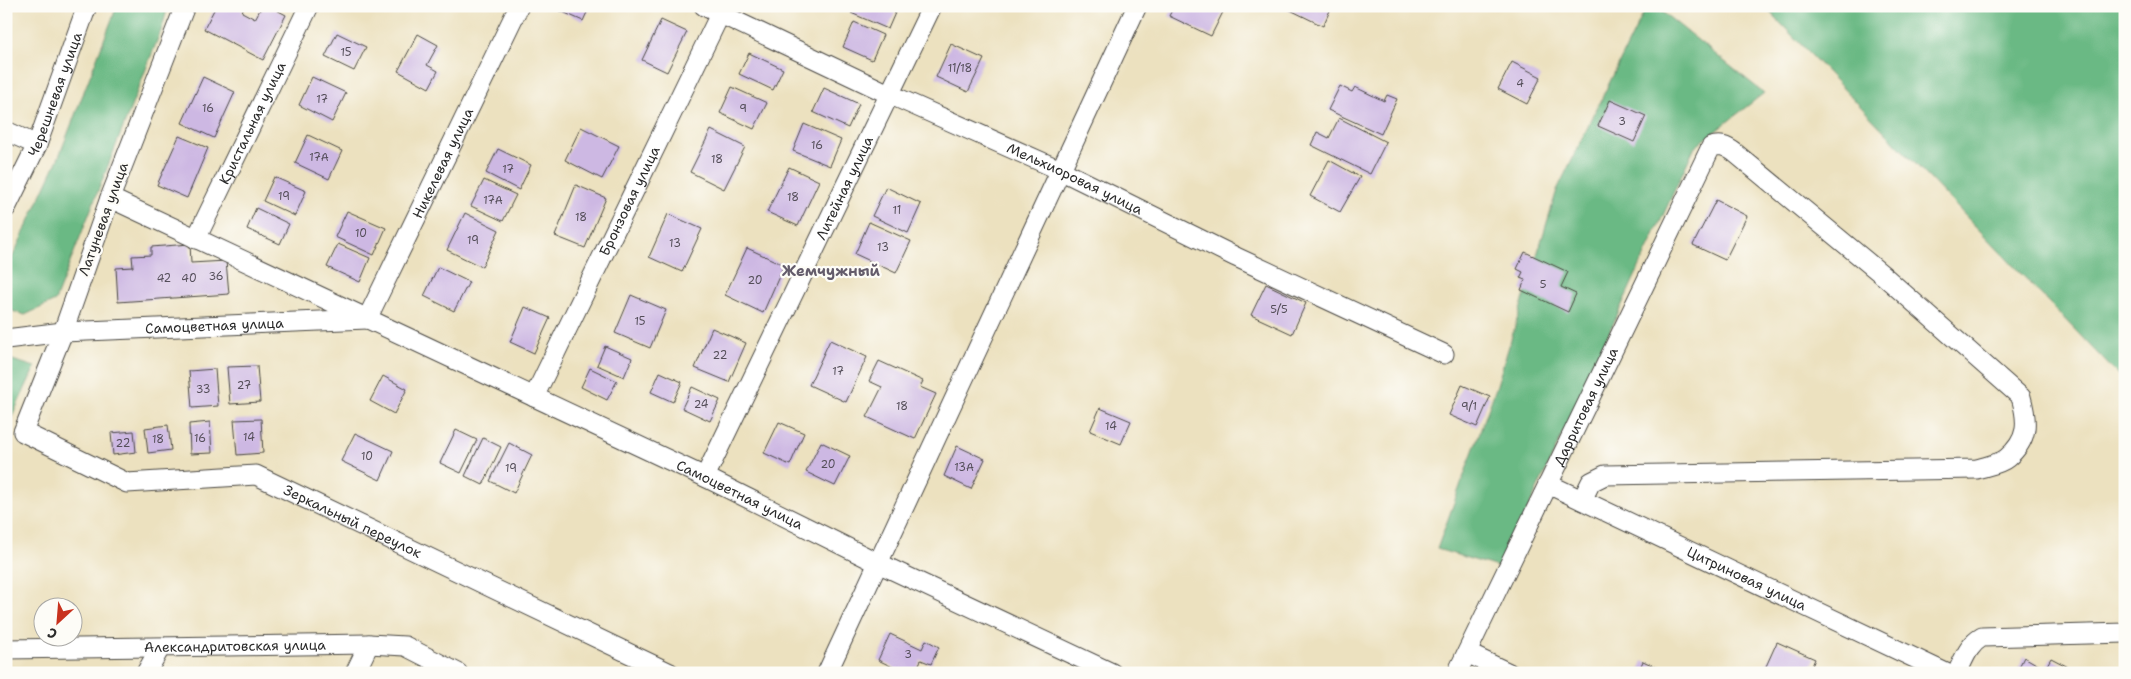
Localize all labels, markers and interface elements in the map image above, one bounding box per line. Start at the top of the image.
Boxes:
street label: Черешневая улица [24,29,86,160]
house number: 15 [340,45,352,60]
street label: Кристальная улица [215,58,290,187]
house number: 11/18 [948,61,972,76]
house number: 4 [1516,76,1524,91]
house number: 17 [316,92,328,107]
house number: 16 [202,101,214,116]
house number: 9 [739,101,747,116]
street label: Никелевая улица [408,105,477,221]
house number: 3 [1618,114,1626,129]
street label: Литейная улица [812,133,877,243]
house number: 16 [811,138,823,153]
street label: Мельхиоровая улица [1004,139,1146,219]
street label: Бронзовая улица [595,143,664,259]
house number: 17А [309,150,329,165]
house number: 18 [711,152,723,167]
street label: Латуневая улица [74,160,132,278]
house number: 17 [502,162,514,177]
house number: 19 [278,189,290,204]
house number: 18 [787,190,799,205]
house number: 17А [483,193,503,208]
house number: 11 [893,203,901,218]
house number: 18 [575,210,587,225]
house number: 10 [355,226,367,241]
house number: 19 [467,233,479,248]
house number: 13 [669,236,681,251]
house number: 13 [877,240,889,255]
district label: Жемчужный [782,261,880,281]
house number: 36 [208,269,224,284]
house number: 42 [157,271,171,286]
house number: 40 [181,271,197,286]
house number: 20 [747,273,763,288]
house number: 5 [1540,277,1547,292]
house number: 5/5 [1270,302,1288,317]
street label: Самоцветная улица [145,314,284,337]
house number: 15 [634,314,646,329]
street label: Дарритовая улица [1549,344,1622,469]
house number: 22 [713,348,727,363]
house number: 17 [832,364,844,379]
house number: 27 [237,378,252,393]
house number: 33 [196,382,210,397]
house number: 24 [694,397,709,412]
house number: 18 [896,399,908,414]
house number: 9/1 [1461,399,1477,414]
house number: 14 [1105,419,1117,434]
house number: 14 [243,430,255,445]
house number: 16 [194,431,206,446]
house number: 18 [152,432,164,447]
house number: 22 [116,436,130,451]
house number: 10 [361,449,373,464]
street label: Самоцветная улица [674,456,806,533]
house number: 20 [820,457,836,472]
house number: 13А [954,460,974,475]
house number: 19 [505,461,517,476]
street label: Зеркальный переулок [281,481,425,562]
street label: Цитриновая улица [1684,542,1810,615]
north arrow [32,596,82,646]
text: С [44,624,60,644]
street label: Александритовская улица [144,636,326,656]
house number: 3 [904,647,912,662]

